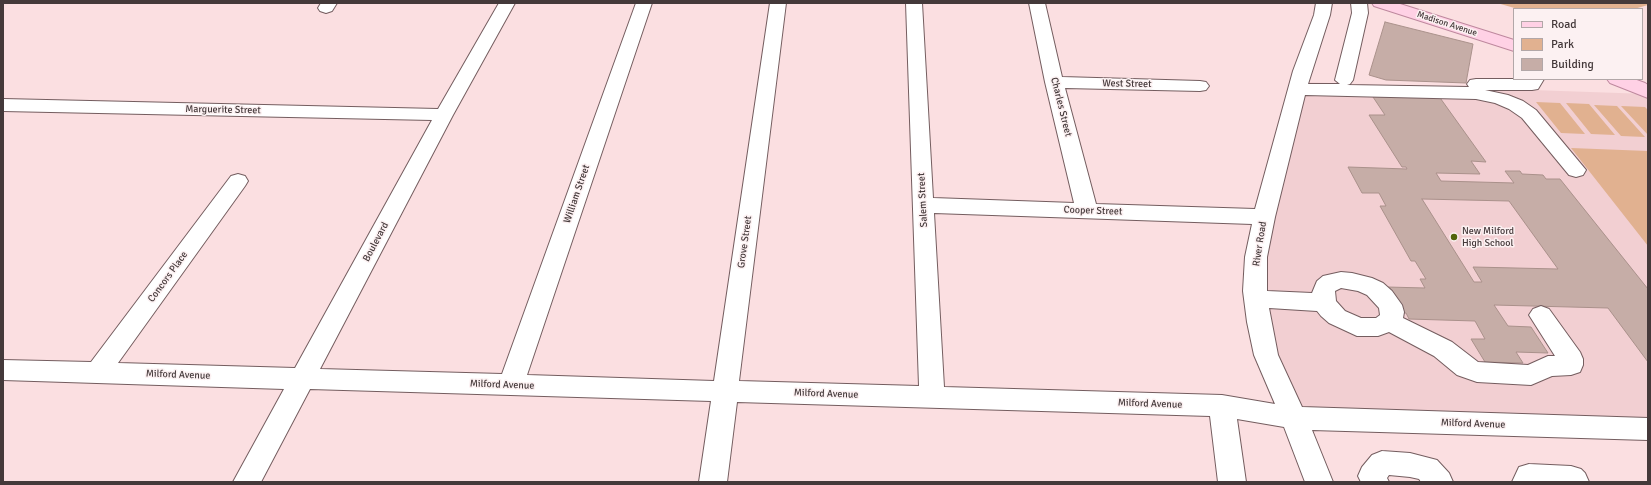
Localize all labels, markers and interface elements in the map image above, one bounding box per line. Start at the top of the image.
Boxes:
legend [1513,8,1643,80]
street label: Madison Avenue [1416,9,1478,39]
text: Road [1551,17,1577,32]
text: Park [1551,37,1574,52]
text: Building [1551,57,1594,72]
street label: Charles Street [1048,76,1074,138]
street label: West Street [1102,78,1152,90]
street label: Marguerite Street [185,103,261,117]
street label: William Street [561,163,593,225]
street label: Salem Street [916,172,930,228]
street label: Cooper Street [1064,204,1122,218]
street label: Grove Street [735,215,755,269]
street label: Boulevard [361,220,391,264]
street label: River Road [1251,221,1269,267]
place label: New Milford High School [1462,225,1514,248]
marker: New Milford High School [1449,232,1459,242]
street label: Concors Place [145,249,191,305]
street label: Milford Avenue [146,368,210,382]
street label: Milford Avenue [470,378,534,392]
street label: Milford Avenue [794,387,858,401]
street label: Milford Avenue [1118,397,1182,411]
street label: Milford Avenue [1441,417,1505,431]

